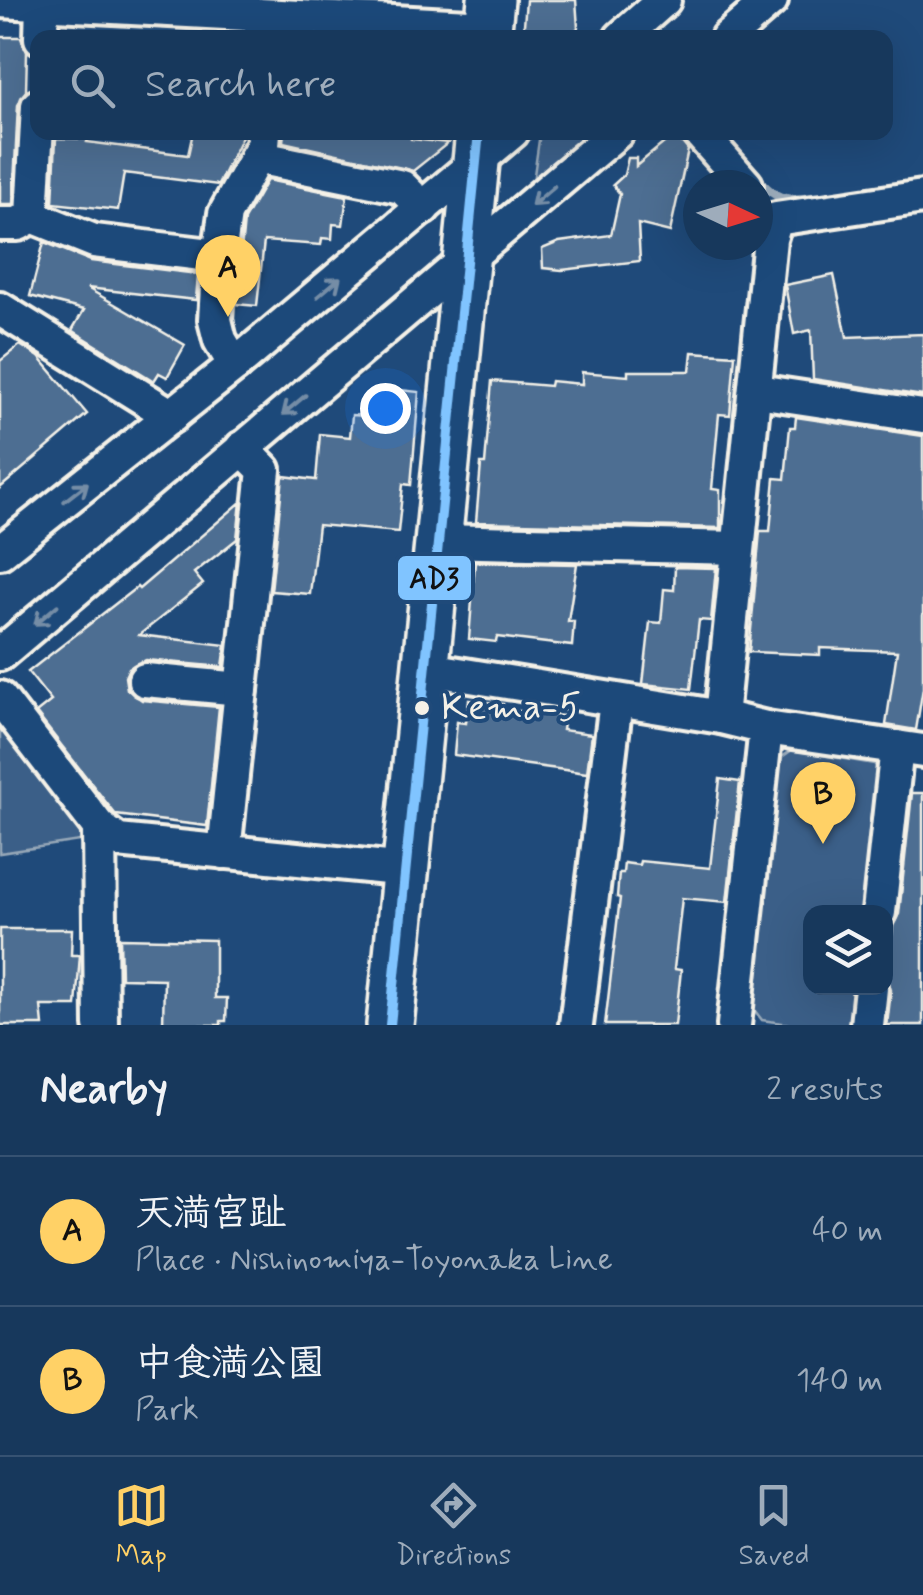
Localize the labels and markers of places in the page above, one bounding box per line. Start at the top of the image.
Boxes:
pin: A [196,234,260,317]
place label: Kema-5 [441,684,581,733]
marker: Kema-5 [412,698,432,718]
pin: B [790,762,856,844]

